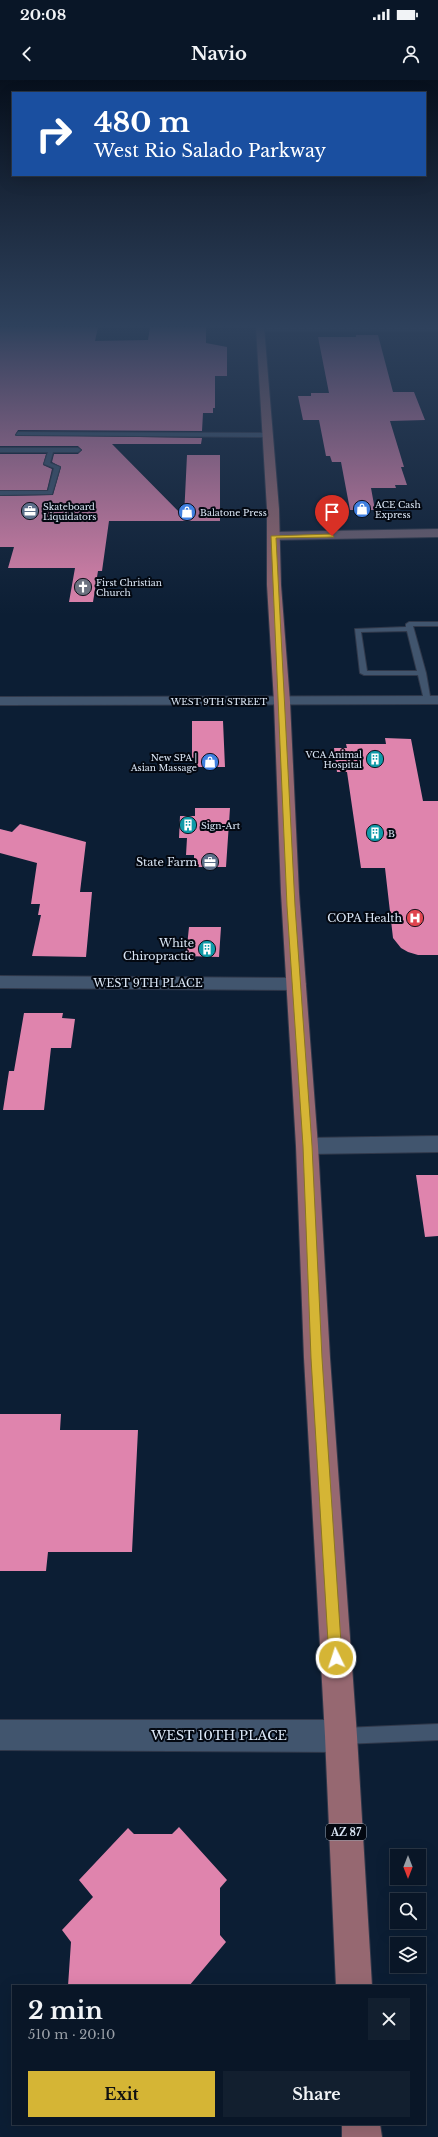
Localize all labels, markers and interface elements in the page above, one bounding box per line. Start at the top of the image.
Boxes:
text: 20:08 [20,5,66,24]
icon: back [16,43,38,65]
text: Navio [191,43,247,65]
icon: person [400,43,422,65]
text: 480 m [94,105,190,140]
icon: right [28,108,80,160]
text: West Rio Salado Parkway [94,140,326,162]
pin [315,495,349,536]
shop icon: ACE Cash Express [352,499,372,519]
place label: ACE Cash Express [374,499,421,520]
office icon: Skateboard Liquidators [20,501,40,521]
place label: Skateboard Liquidators [43,501,96,522]
icon: arrive [321,501,343,523]
shop icon: Balatone Press [177,502,197,522]
place label: Balatone Press [200,507,267,518]
church icon: First Christian Church [73,577,93,597]
place label: First Christian Church [96,577,162,598]
street label: WEST 9TH STREET [170,696,268,707]
place label: VCA Animal Hospital [304,749,362,770]
building icon: VCA Animal Hospital [365,749,385,769]
place label: New SPA | Asian Massage [130,752,197,773]
shop icon: New SPA | Asian Massage [200,752,220,772]
building icon: Sign-Art [178,815,198,835]
place label: Sign-Art [201,820,241,831]
building icon: B [365,823,385,843]
place label: B [388,828,395,839]
office icon: State Farm [200,852,220,872]
place label: State Farm [136,855,197,869]
hospital icon: COPA Health [405,908,425,928]
place label: COPA Health [327,911,402,925]
place label: White Chiropractic [123,936,194,963]
building icon: White Chiropractic [197,939,217,959]
street label: WEST 9TH PLACE [92,976,203,990]
position arrow [315,1637,357,1679]
street label: WEST 10TH PLACE [150,1727,287,1744]
road number: AZ 87 [326,1824,366,1840]
north arrow [390,1849,426,1885]
map controls [390,1849,426,1973]
button: search [390,1893,426,1929]
button: layers [390,1937,426,1973]
text: 2 min [28,1996,103,2025]
button: close [368,1998,410,2040]
text: 510 m · 20:10 [28,2026,115,2043]
button: Exit [28,2071,215,2117]
button: Share [223,2071,410,2117]

